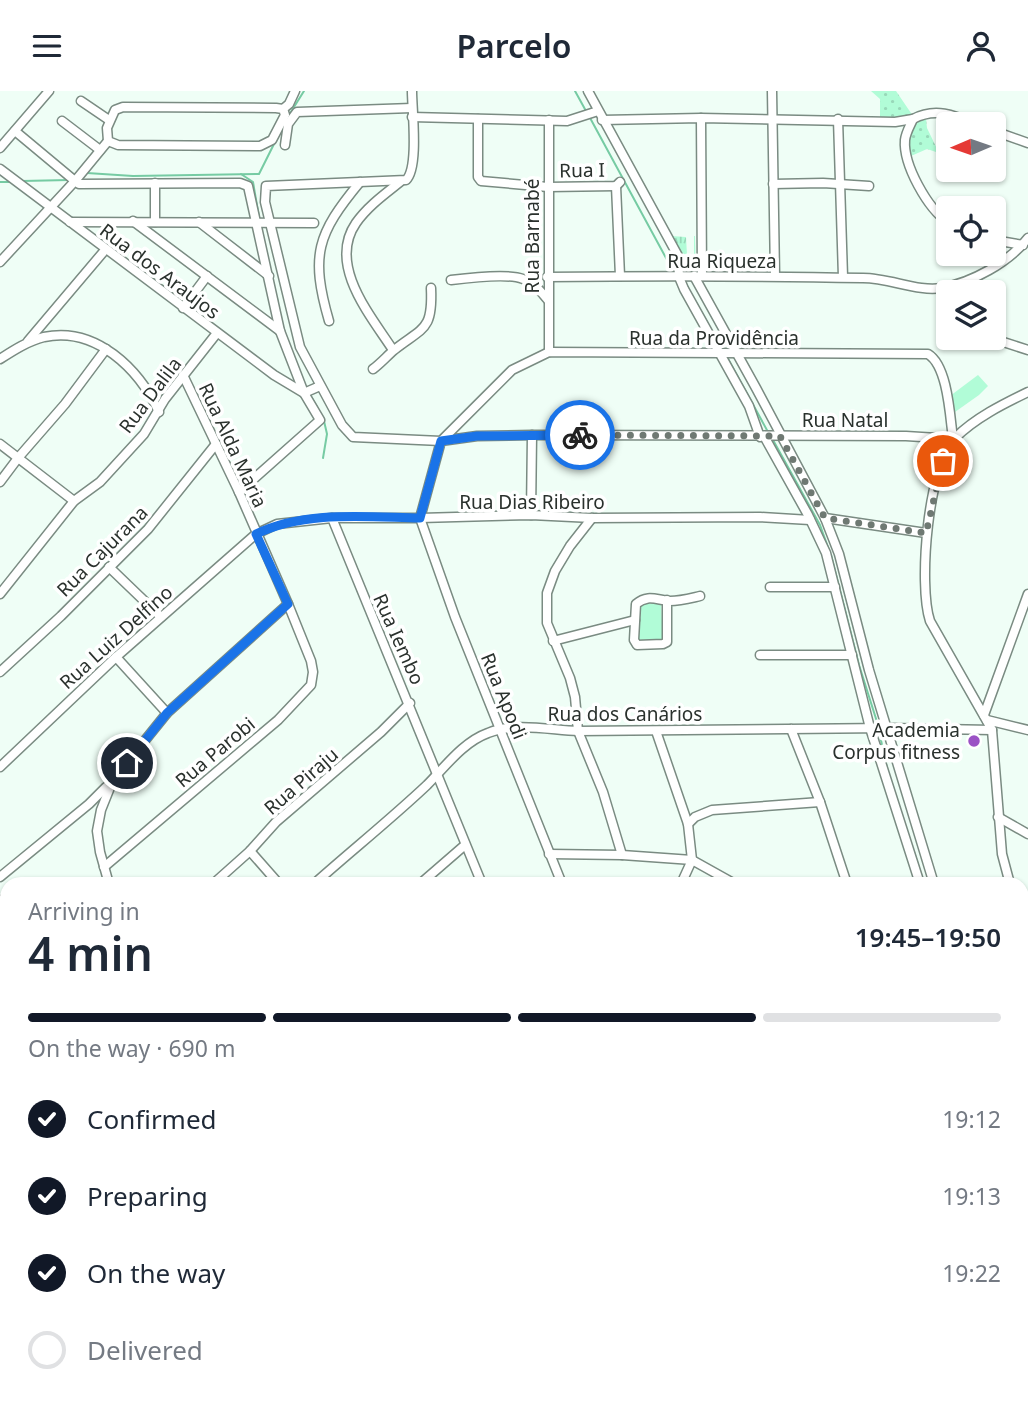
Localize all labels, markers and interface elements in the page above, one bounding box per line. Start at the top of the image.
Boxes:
text: Parcelo [456,24,572,67]
icon: menu [28,27,66,65]
icon: person [962,27,1000,65]
north arrow [936,112,1006,182]
map controls [936,112,1006,350]
street label: Rua I [559,157,605,183]
street label: Rua Barnabé [519,179,545,293]
button: locate [936,196,1006,266]
street label: Rua dos Araujos [95,217,225,325]
street label: Rua Riqueza [667,248,777,274]
button: layers [936,280,1006,350]
street label: Rua da Providência [629,325,799,351]
street label: Rua Dalila [113,352,187,438]
street label: Rua Alda Maria [193,378,273,512]
courier [545,400,615,470]
street label: Rua Natal [802,407,888,433]
icon: bike [561,416,599,454]
pin [913,431,973,491]
icon: bag [924,442,962,480]
street label: Rua Dias Ribeiro [459,489,605,515]
street label: Rua Cajurana [51,500,153,602]
street label: Rua Luiz Delfino [54,579,178,695]
street label: Rua Iembo [367,589,431,689]
street label: Rua Apodi [475,649,533,743]
street label: Rua dos Canários [548,701,702,727]
street label: Rua Parobi [170,711,260,793]
place label: Academia Corpus fitness [832,717,960,765]
pin [97,733,157,793]
marker: Academia Corpus fitness [966,733,982,749]
street label: Rua Piraju [258,742,344,820]
icon: home [108,744,146,782]
text: Arriving in [28,895,140,927]
text: 19:45–19:50 [855,919,1001,955]
text: 4 min [28,922,153,984]
text: On the way · 690 m [28,1032,235,1064]
icon: check [28,1100,66,1138]
text: Confirmed [87,1101,217,1137]
text: 19:12 [942,1103,1001,1135]
icon: check [28,1177,66,1215]
text: Preparing [87,1178,208,1214]
text: 19:13 [942,1180,1001,1212]
icon: check [28,1254,66,1292]
text: On the way [87,1255,225,1291]
text: 19:22 [942,1257,1001,1289]
text: Delivered [87,1332,203,1368]

